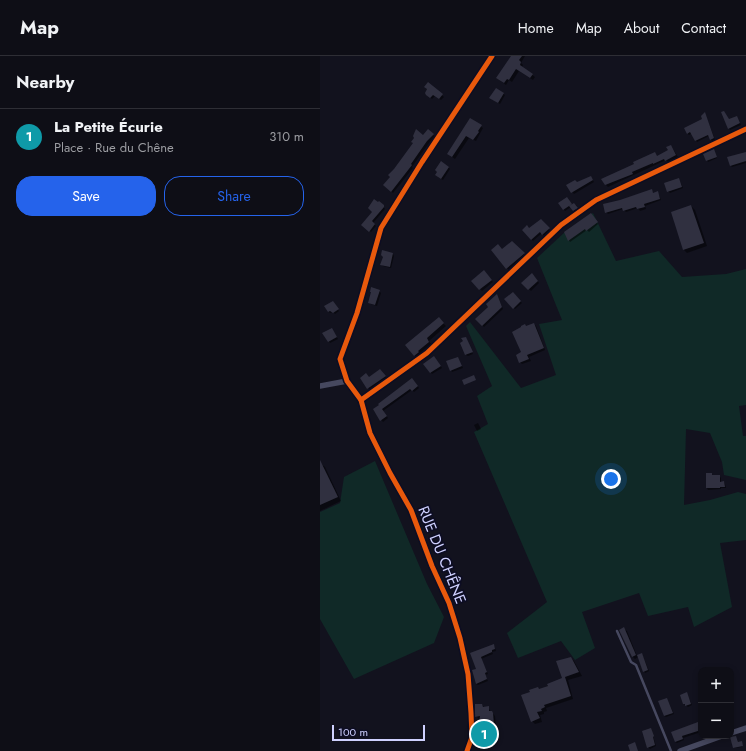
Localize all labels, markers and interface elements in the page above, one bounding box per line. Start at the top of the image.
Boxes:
text: Map [20,14,59,41]
text: Home [518,18,554,38]
text: Map [576,18,602,38]
text: About [624,18,659,38]
text: Contact [681,18,726,38]
text: Nearby [16,70,74,94]
text: La Petite Écurie [54,116,163,138]
text: 1 [26,127,32,146]
text: 310 m [269,127,304,146]
text: Place · Rue du Chêne [54,138,174,157]
button: Save [16,176,156,216]
button: Share [164,176,304,216]
your location [601,469,621,489]
street label: RUE DU CHÊNE [412,503,472,607]
map controls [698,667,734,739]
button: + [698,667,734,703]
button: − [698,703,734,739]
pin: 1 [471,719,497,749]
scale bar [332,723,425,742]
text: 100 m [338,724,368,740]

